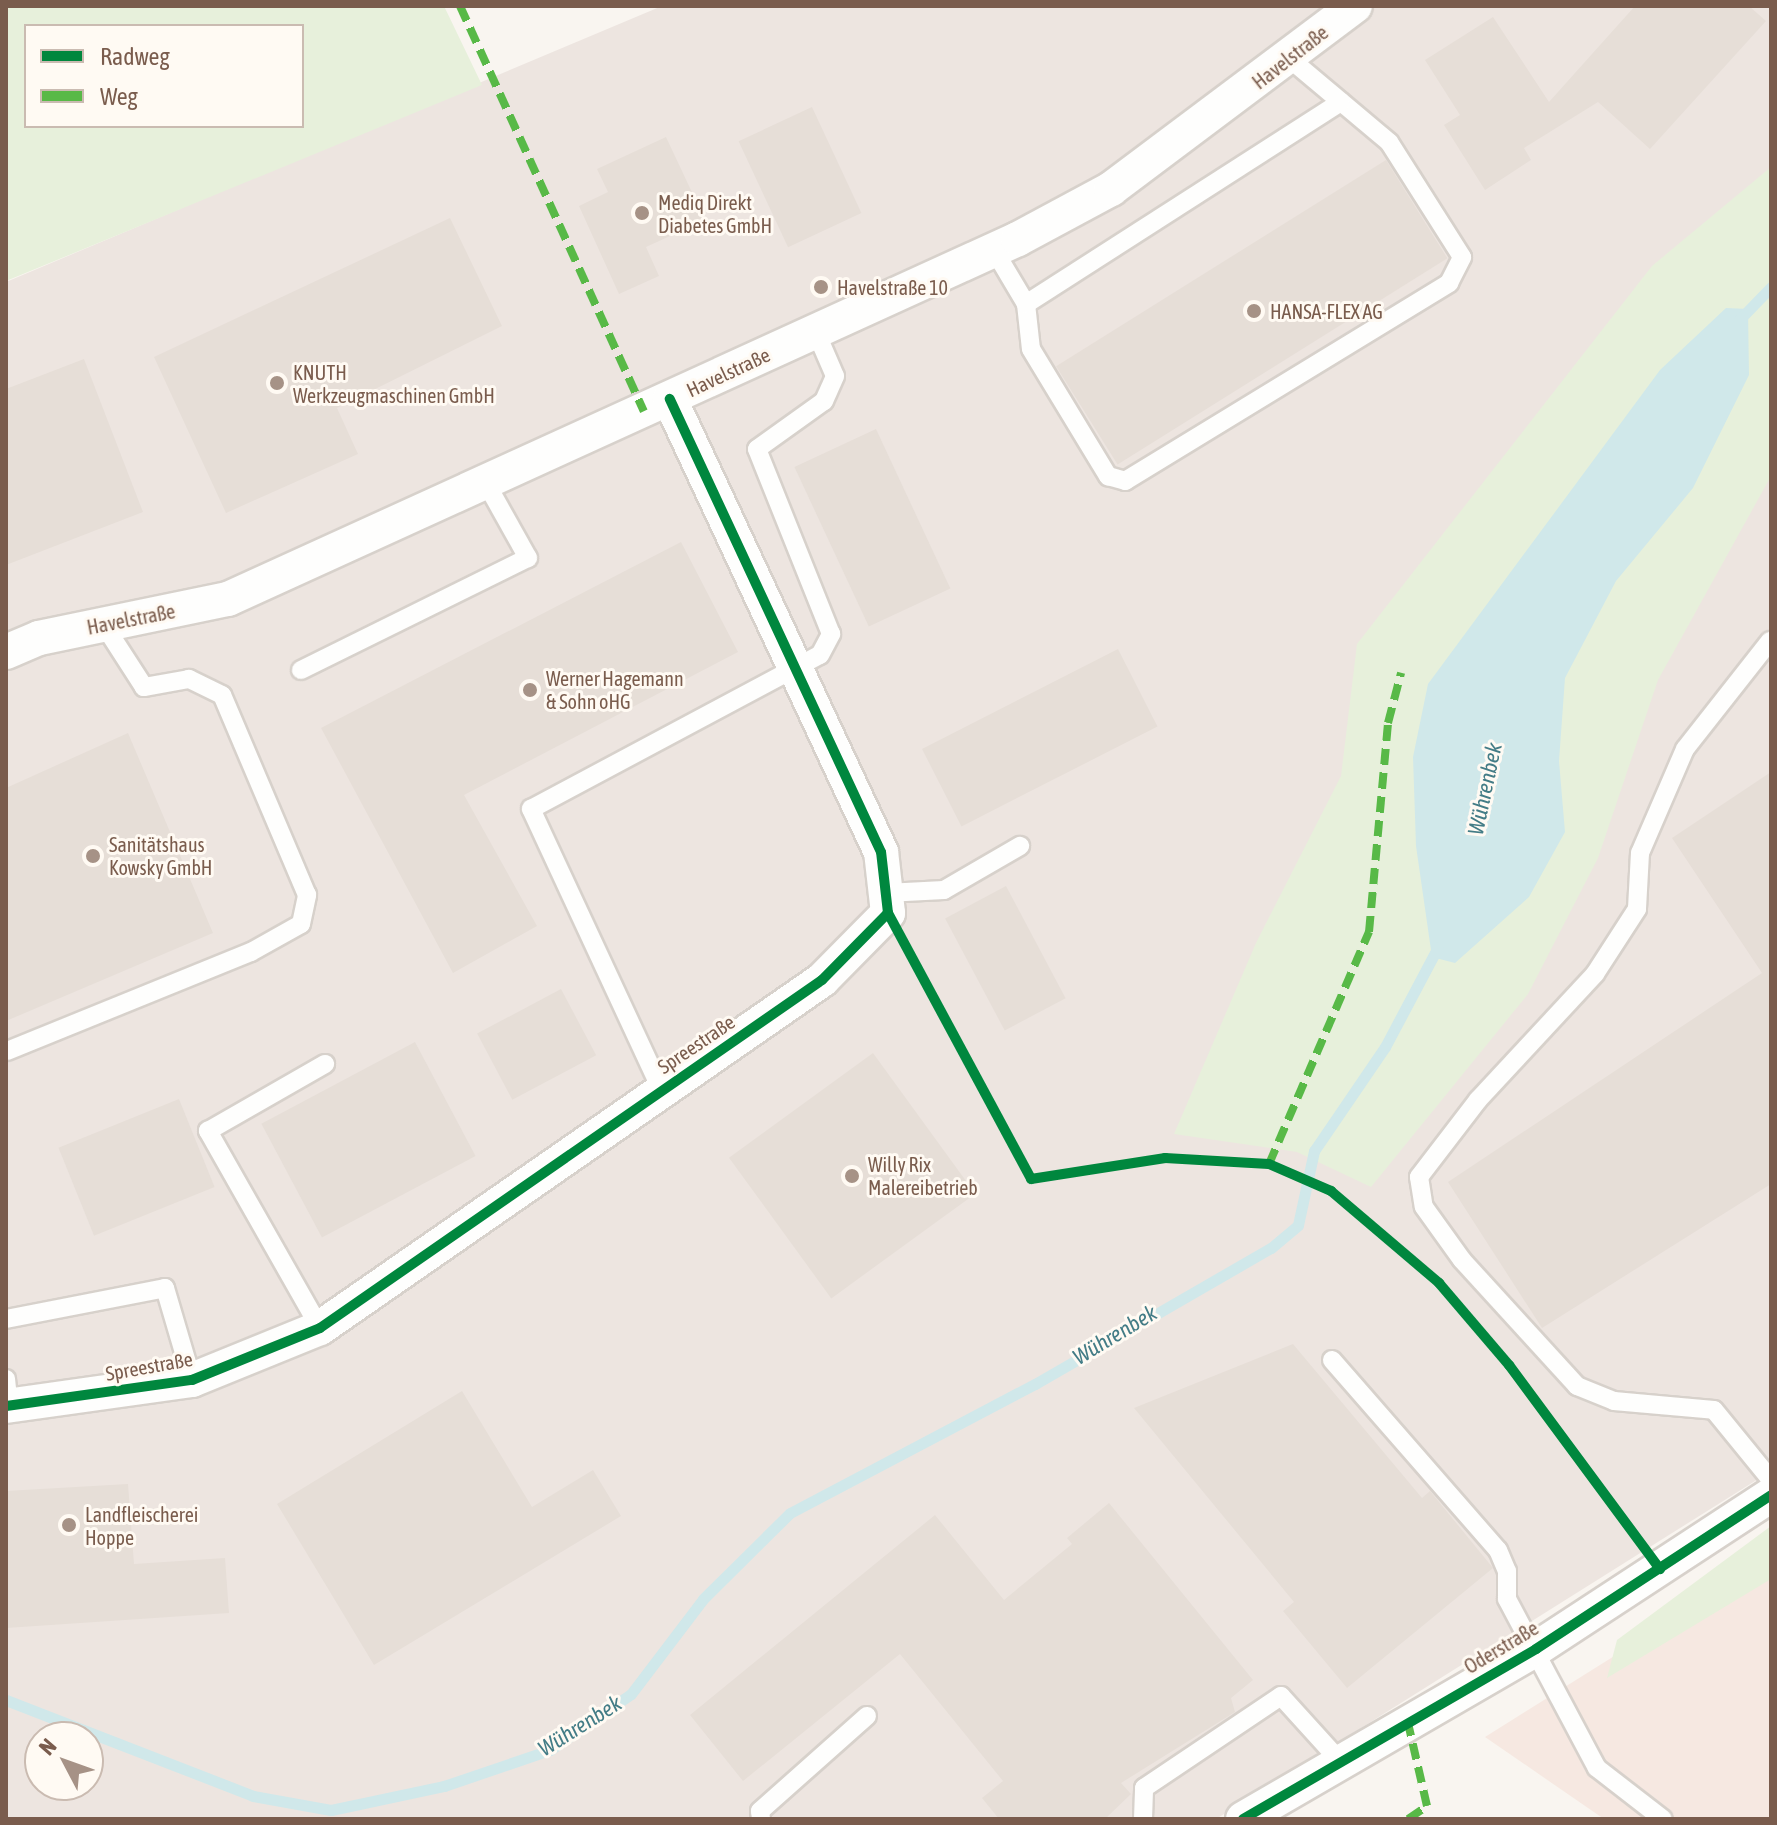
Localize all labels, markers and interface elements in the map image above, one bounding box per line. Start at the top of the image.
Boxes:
street label: Havelstraße [1247,20,1333,94]
legend [24,24,304,128]
text: Radweg [100,43,170,70]
text: Weg [100,83,138,110]
place label: Mediq Direkt Diabetes GmbH [658,190,772,237]
marker: Mediq Direkt Diabetes GmbH [633,204,651,222]
place label: Havelstraße 10 [837,275,948,299]
marker: Havelstraße 10 [812,278,830,296]
place label: HANSA-FLEX AG [1270,299,1383,323]
marker: HANSA-FLEX AG [1245,302,1263,320]
street label: Havelstraße [682,342,774,402]
place label: KNUTH Werkzeugmaschinen GmbH [293,360,495,407]
marker: KNUTH Werkzeugmaschinen GmbH [268,374,286,392]
street label: Havelstraße [85,599,177,639]
place label: Werner Hagemann & Sohn oHG [546,666,684,713]
marker: Werner Hagemann & Sohn oHG [521,681,539,699]
water label: Wührenbek [1462,741,1508,837]
place label: Sanitätshaus Kowsky GmbH [109,832,212,879]
marker: Sanitätshaus Kowsky GmbH [84,847,102,865]
street label: Spreestraße [653,1009,739,1079]
place label: Willy Rix Malereibetrieb [868,1152,978,1199]
marker: Willy Rix Malereibetrieb [843,1167,861,1185]
water label: Wührenbek [1068,1300,1162,1370]
street label: Spreestraße [104,1347,194,1385]
place label: Landfleischerei Hoppe [85,1502,198,1549]
marker: Landfleischerei Hoppe [60,1516,78,1534]
street label: Oderstraße [1460,1616,1542,1678]
water label: Wührenbek [533,1690,627,1762]
north arrow [24,1721,104,1801]
text: N [33,1733,61,1760]

